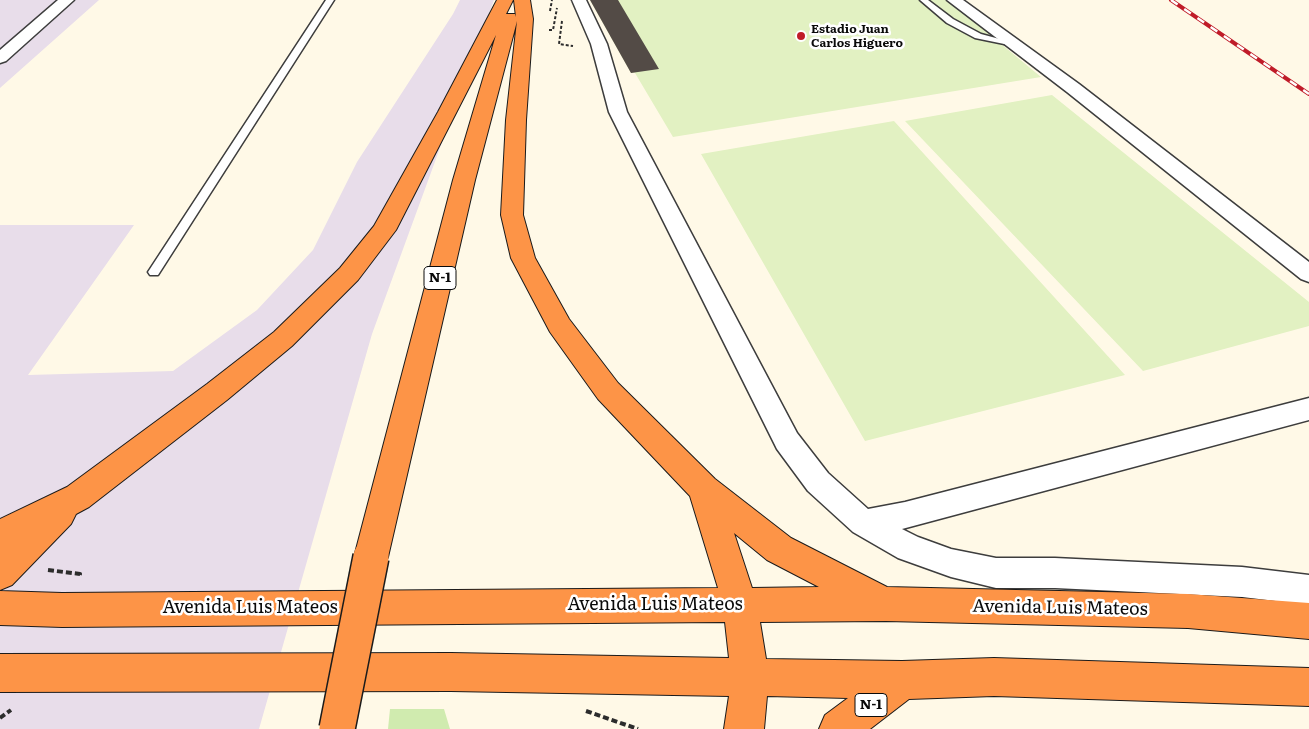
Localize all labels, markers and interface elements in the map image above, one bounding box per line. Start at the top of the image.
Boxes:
place label: Estadio Juan Carlos Higuero [811,22,903,50]
marker: Estadio Juan Carlos Higuero [795,30,807,42]
road number: N-1 [424,266,456,290]
street label: Avenida Luis Mateos [567,594,743,616]
street label: Avenida Luis Mateos [972,596,1148,620]
street label: Avenida Luis Mateos [162,597,338,619]
road number: N-1 [855,694,887,716]

